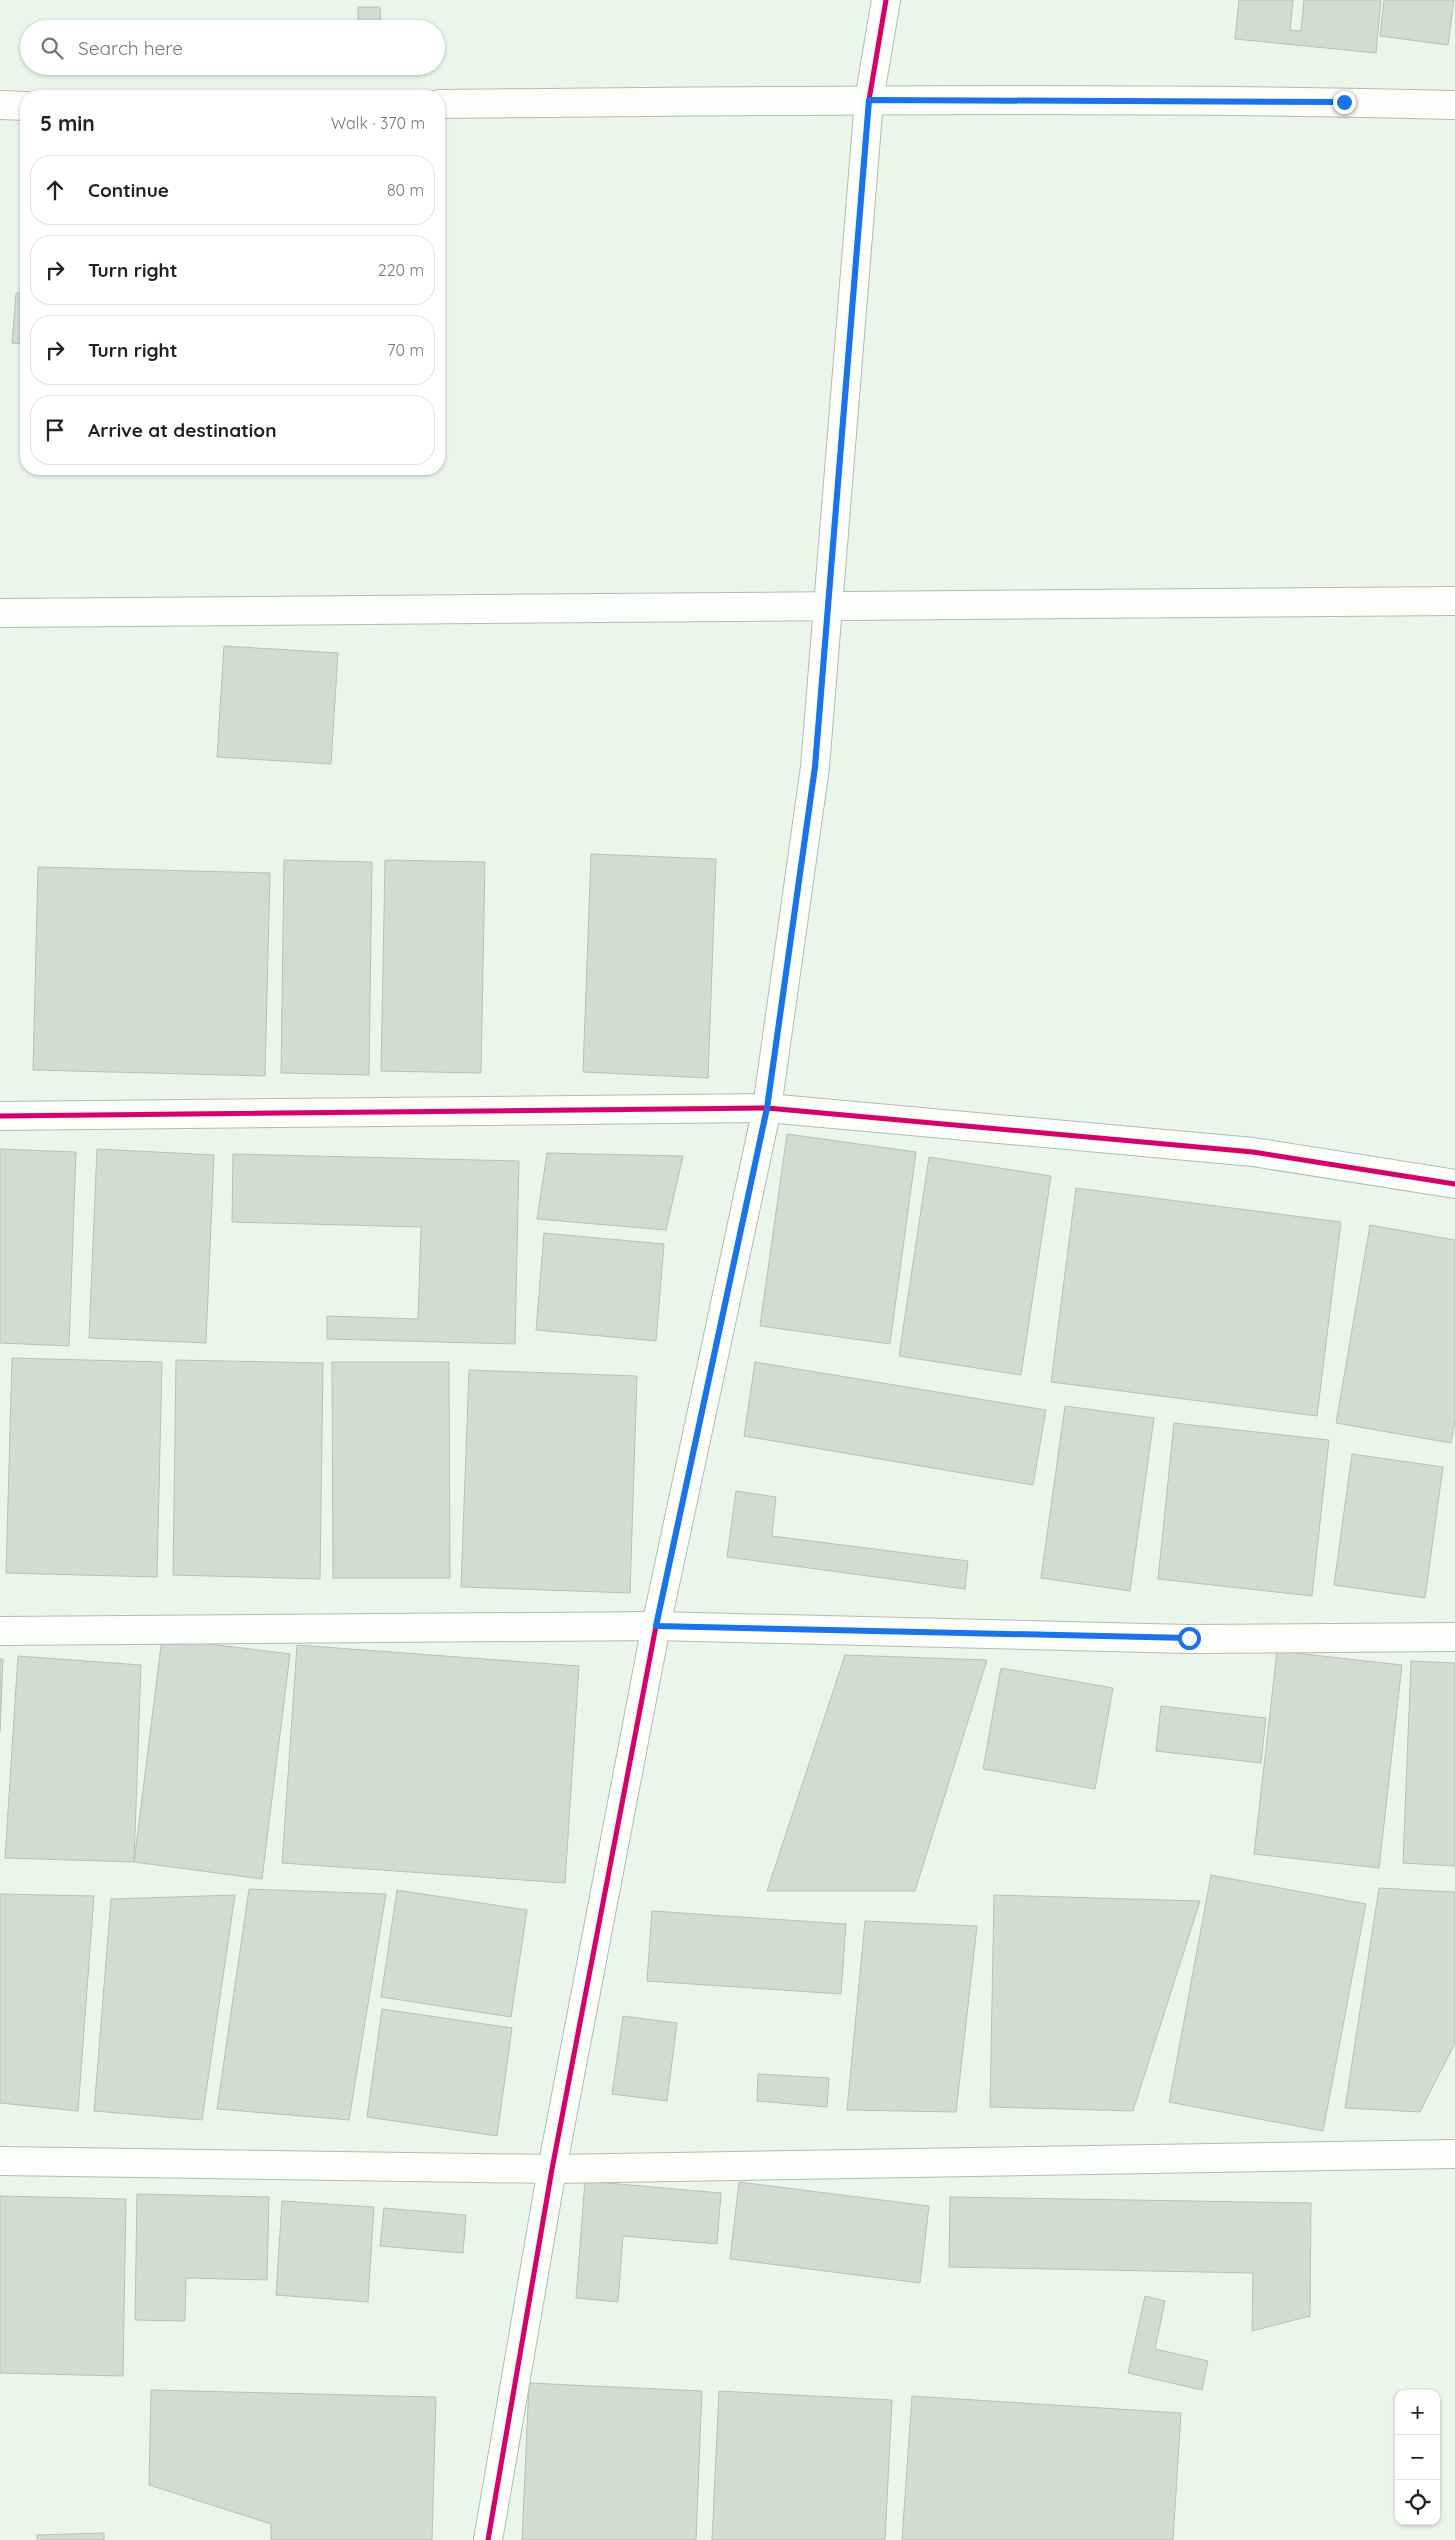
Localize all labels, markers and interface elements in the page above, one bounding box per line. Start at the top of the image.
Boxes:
search box [20,20,445,75]
icon: search [38,34,66,62]
text: Search here [78,36,183,60]
route end [1333,91,1356,114]
text: 5 min [40,110,95,136]
text: Walk · 370 m [331,113,425,133]
icon: ahead [41,176,69,204]
text: Continue [88,178,169,202]
text: 80 m [387,180,424,200]
icon: right [41,256,69,284]
text: Turn right [88,258,177,282]
text: 220 m [378,260,424,280]
icon: right [41,336,69,364]
text: Turn right [88,338,177,362]
text: 70 m [387,340,424,360]
icon: arrive [41,416,69,444]
text: Arrive at destination [88,418,277,442]
route start [1178,1627,1201,1650]
map controls [1395,2390,1440,2525]
button: + [1395,2390,1440,2435]
button: − [1395,2435,1440,2480]
button: locate [1395,2480,1440,2525]

